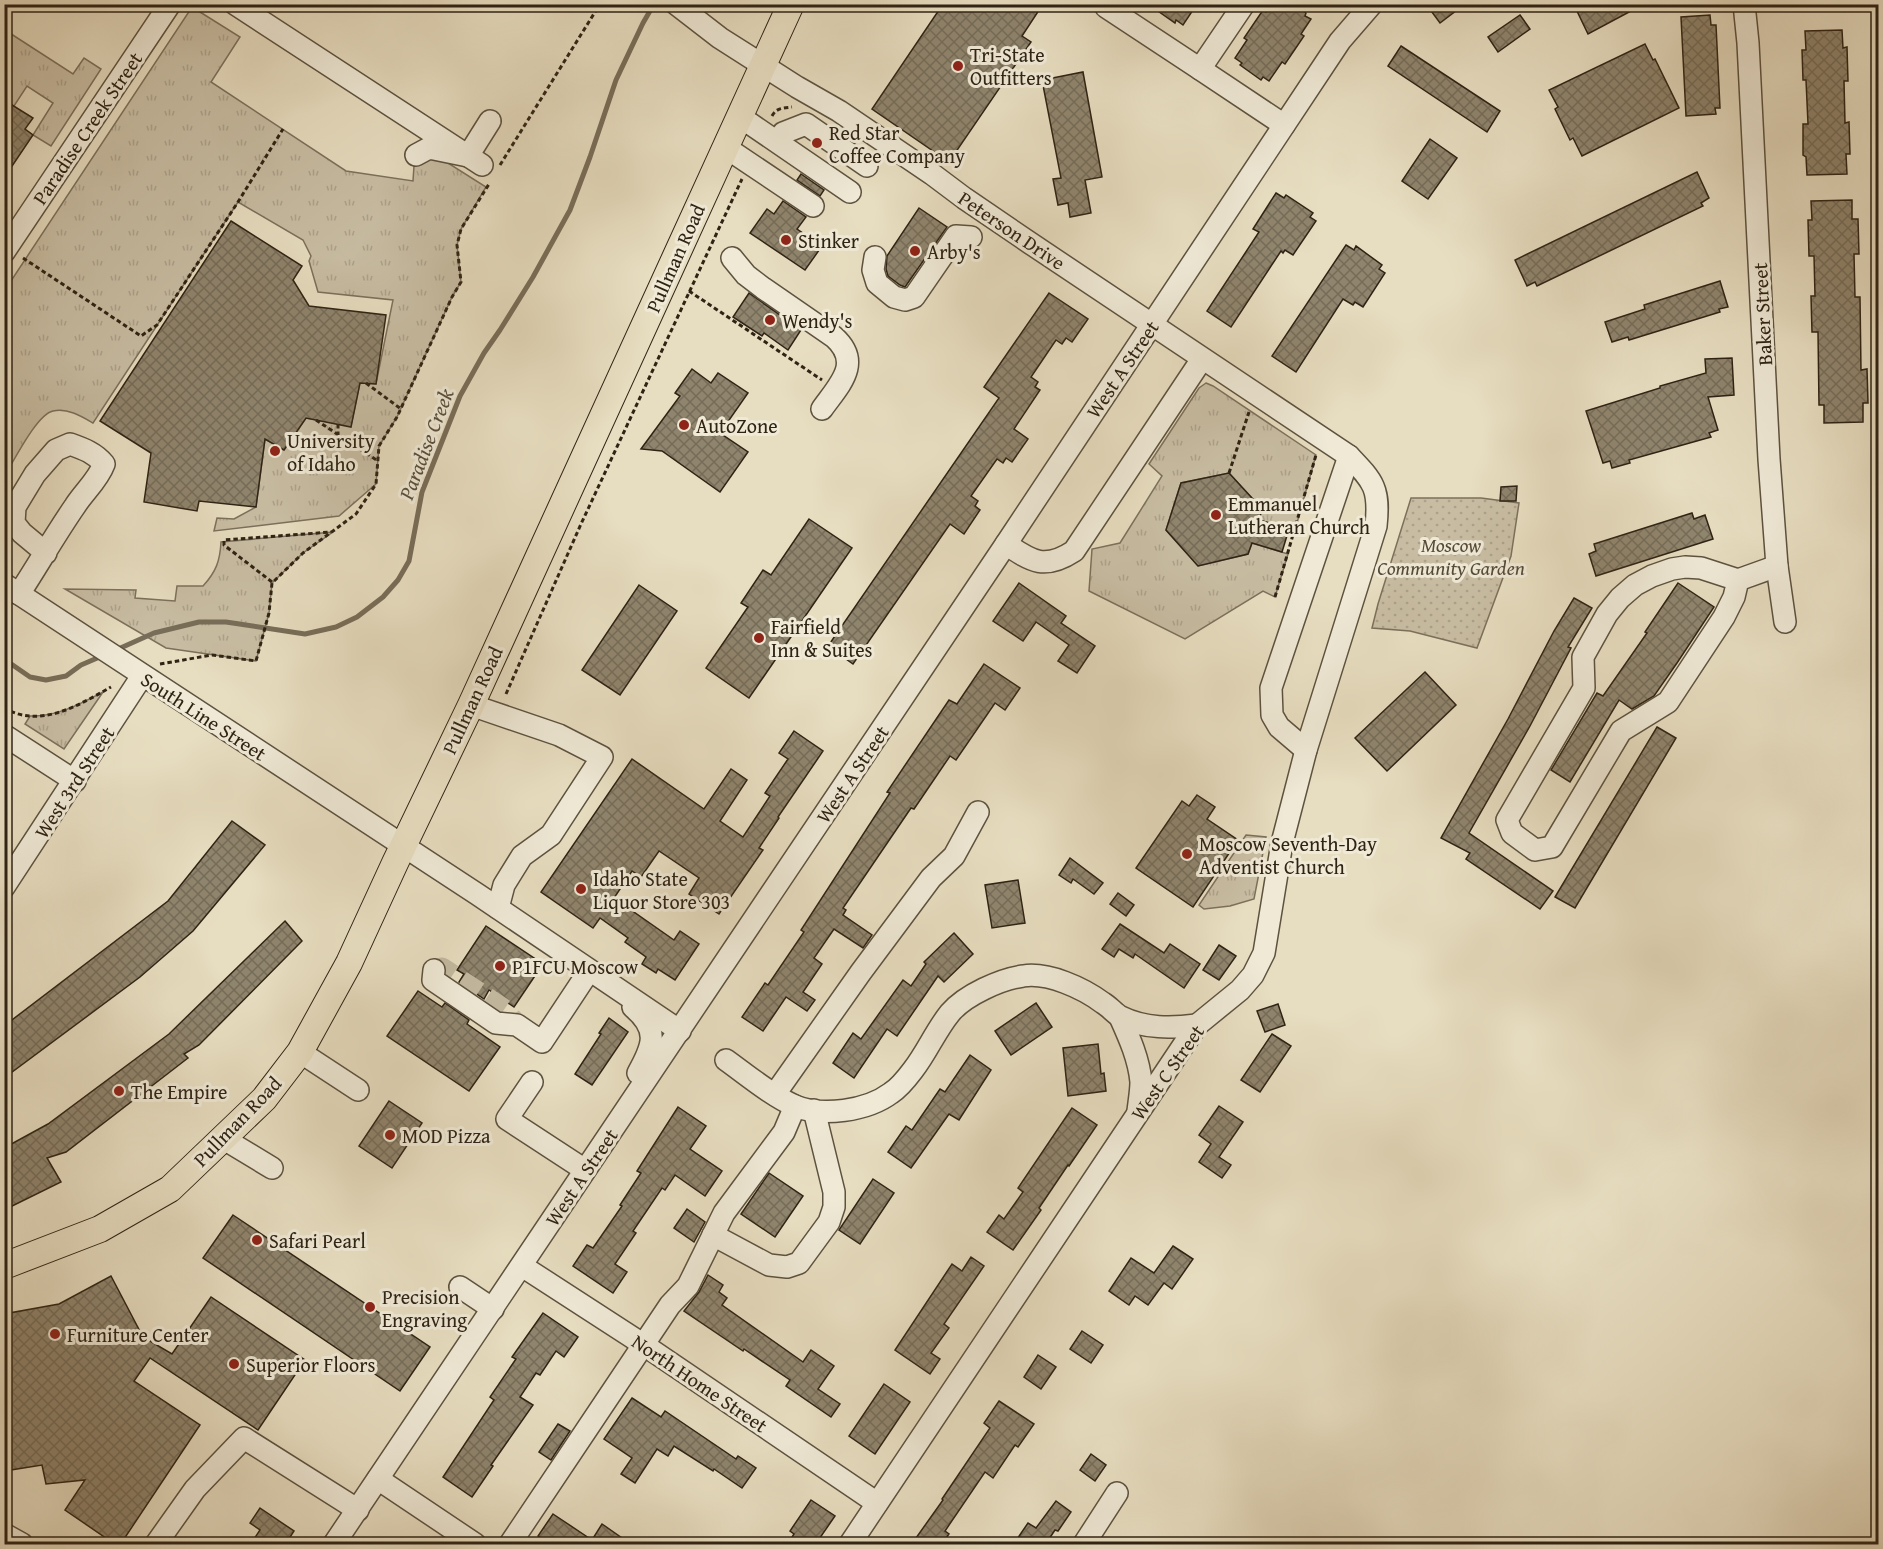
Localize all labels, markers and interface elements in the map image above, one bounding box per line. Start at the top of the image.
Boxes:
place label: Tri-State Outfitters [970,40,1052,92]
street label: Paradise Creek Street [25,46,149,210]
marker: Tri-State Outfitters [951,59,965,73]
place label: Red Star Coffee Company [829,118,965,170]
marker: Red Star Coffee Company [810,136,824,150]
street label: Peterson Drive [953,183,1071,277]
street label: Pullman Road [638,199,712,317]
place label: Stinker [798,226,859,255]
marker: Stinker [779,233,793,247]
place label: Arby's [927,237,981,266]
marker: Arby's [908,244,922,258]
street label: Baker Street [1745,262,1779,366]
place label: Wendy's [782,306,853,335]
marker: Wendy's [763,313,777,327]
street label: West A Street [1079,314,1165,424]
water label: Paradise Creek [390,384,462,505]
place label: AutoZone [696,411,778,440]
marker: AutoZone [677,418,691,432]
place label: University of Idaho [287,426,375,478]
marker: University of Idaho [268,444,282,458]
place label: Emmanuel Lutheran Church [1228,489,1370,541]
marker: Emmanuel Lutheran Church [1209,508,1223,522]
park label: Moscow Community Garden [1377,530,1525,582]
place label: Fairfield Inn & Suites [771,612,873,664]
marker: Fairfield Inn & Suites [752,631,766,645]
street label: Pullman Road [434,641,510,759]
street label: South Line Street [136,664,272,768]
street label: West A Street [809,719,895,829]
street label: West 3rd Street [27,720,121,844]
place label: Moscow Seventh-Day Adventist Church [1199,829,1377,881]
marker: Moscow Seventh-Day Adventist Church [1180,847,1194,861]
place label: Idaho State Liquor Store 303 [593,864,730,916]
marker: Idaho State Liquor Store 303 [574,882,588,896]
place label: P1FCU Moscow [512,952,639,981]
marker: P1FCU Moscow [493,959,507,973]
street label: West C Street [1123,1018,1211,1126]
street label: Pullman Road [186,1069,288,1173]
place label: The Empire [131,1077,227,1106]
marker: The Empire [112,1084,126,1098]
place label: MOD Pizza [402,1121,491,1150]
street label: West A Street [538,1122,624,1232]
marker: MOD Pizza [383,1128,397,1142]
place label: Safari Pearl [269,1226,366,1255]
marker: Safari Pearl [250,1233,264,1247]
place label: Precision Engraving [382,1282,467,1334]
marker: Precision Engraving [363,1300,377,1314]
place label: Furniture Center [67,1320,208,1349]
marker: Furniture Center [48,1327,62,1341]
street label: North Home Street [626,1327,774,1439]
place label: Superior Floors [246,1350,375,1379]
marker: Superior Floors [227,1357,241,1371]

